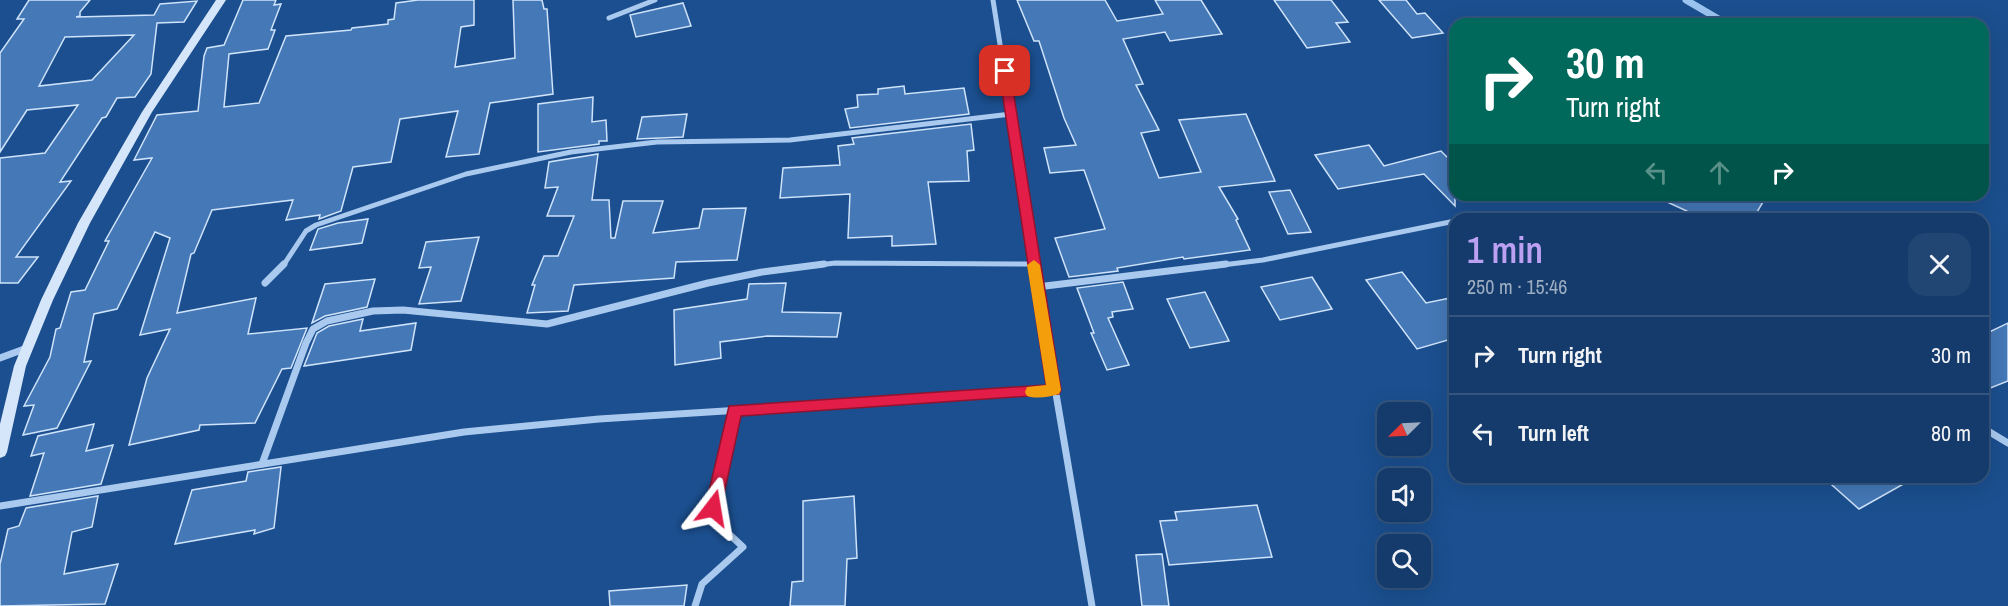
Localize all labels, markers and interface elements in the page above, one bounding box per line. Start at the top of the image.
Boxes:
text: 30 m [1566,35,1645,91]
icon: right [1467,42,1545,120]
pin [979,45,1030,96]
icon: arrive [988,54,1021,87]
text: Turn right [1566,89,1660,125]
icon: left [1640,156,1673,189]
icon: ahead [1703,156,1736,189]
icon: right [1766,156,1799,189]
text: 1 min [1467,226,1543,274]
button: close [1908,233,1971,296]
text: 250 m · 15:46 [1467,273,1567,300]
icon: right [1467,339,1500,372]
text: Turn right [1518,340,1602,370]
text: 30 m [1931,340,1971,370]
north arrow [1377,402,1431,456]
map controls [1377,402,1431,588]
icon: left [1467,417,1500,450]
text: Turn left [1518,418,1589,448]
text: 80 m [1931,418,1971,448]
button: sound [1377,468,1431,522]
position arrow [681,476,745,540]
button: search [1377,534,1431,588]

